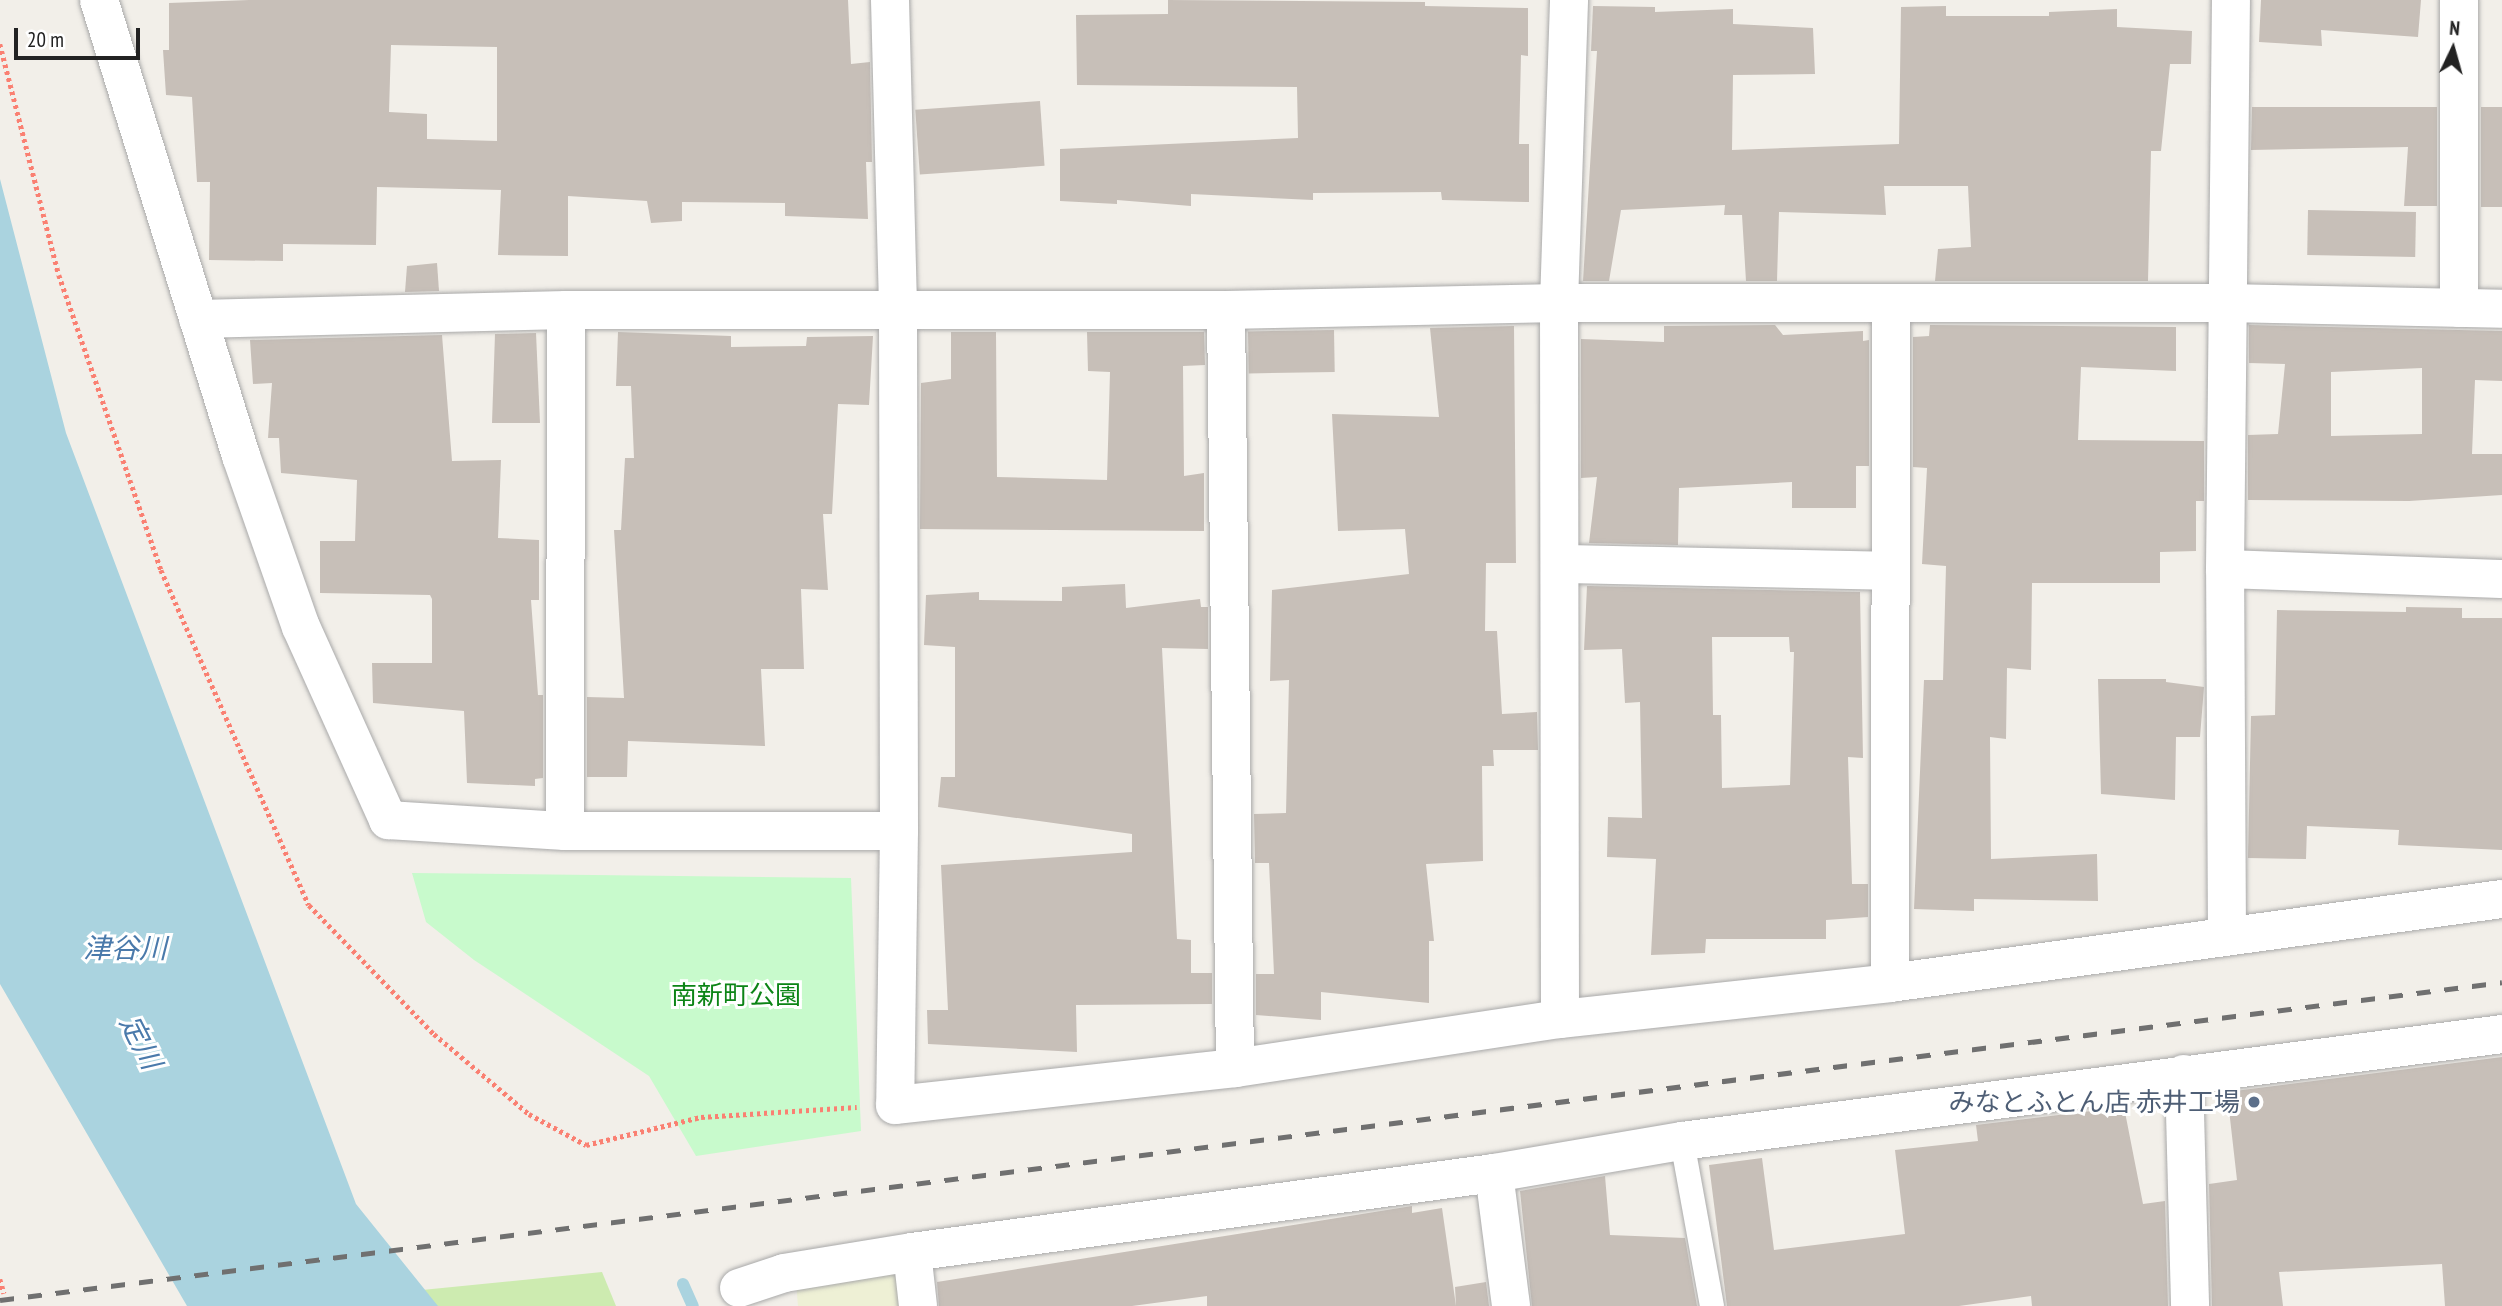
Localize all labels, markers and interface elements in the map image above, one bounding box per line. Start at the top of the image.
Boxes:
scale bar [18,14,144,58]
north arrow [2418,14,2488,84]
text: N [2449,16,2461,40]
text: 20 m [27,26,64,53]
water label: 津谷川 [83,931,167,965]
park label: 南新町公園 [671,979,801,1011]
water label: 定川 [113,1009,169,1075]
place label: みなとふとん店 赤井工場 [1948,1086,2240,1118]
marker: みなとふとん店 赤井工場 [2246,1094,2262,1110]

